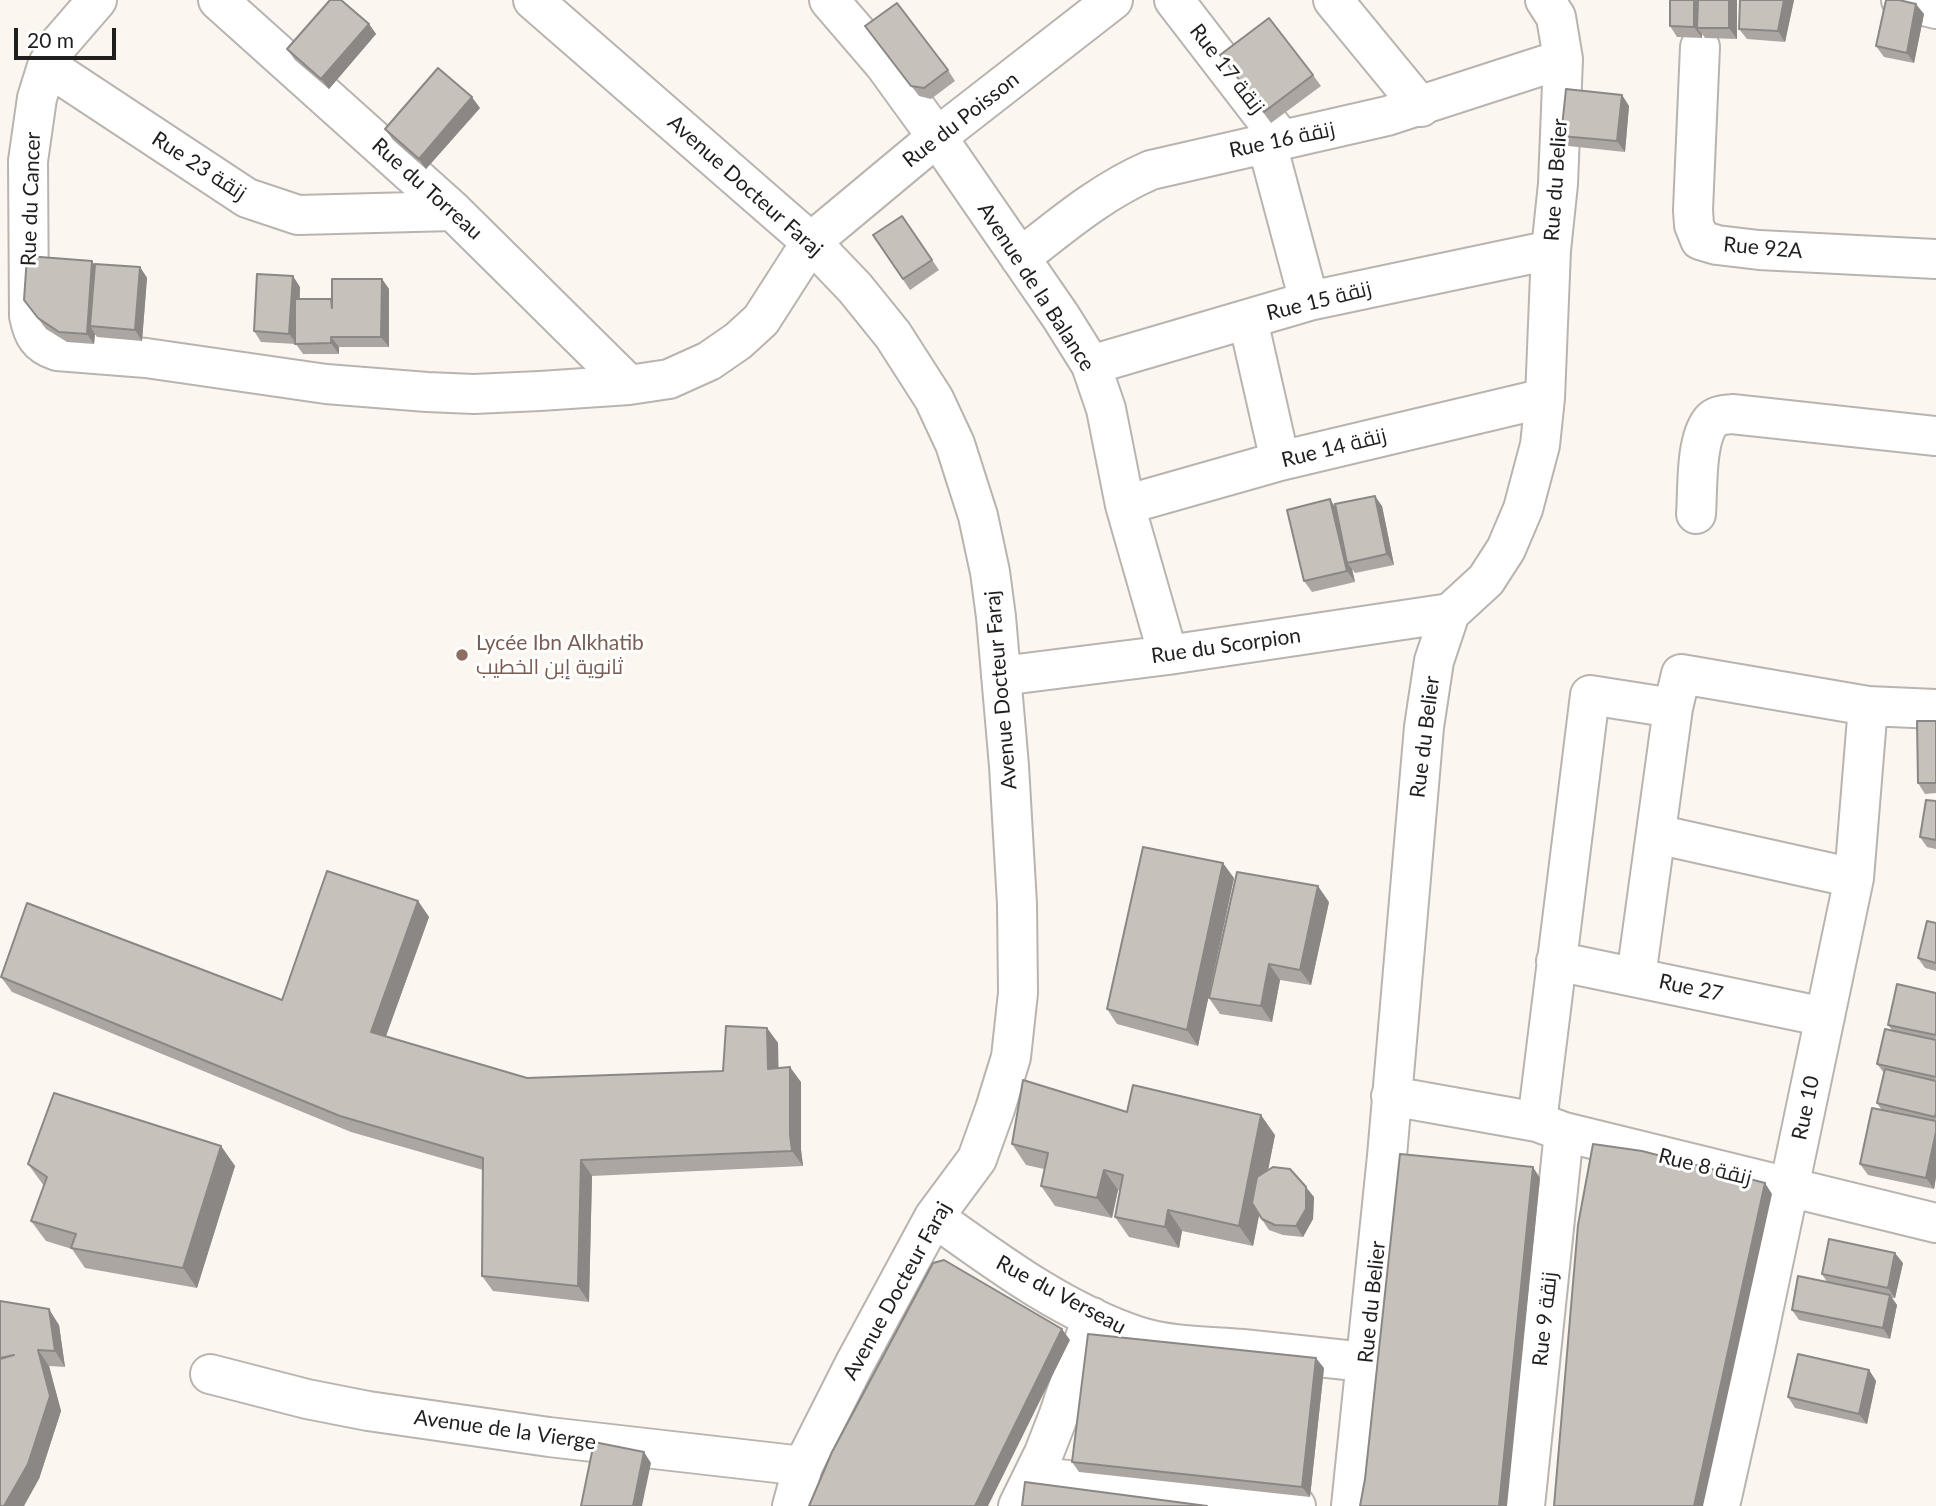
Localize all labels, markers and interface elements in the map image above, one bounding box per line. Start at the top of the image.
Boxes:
scale bar [18,14,119,58]
street label: Rue 17 زنقة [1184,19,1270,119]
text: 20 m [27,27,74,52]
street label: Rue du Poisson [898,67,1024,173]
street label: Avenue Docteur Faraj [662,110,828,262]
street label: Rue 16 زنقة [1227,117,1337,163]
street label: Rue du Belier [1539,118,1573,242]
street label: Rue 23 زنقة [147,126,251,206]
street label: Rue du Cancer [16,131,46,267]
street label: Rue du Torreau [367,133,487,245]
street label: Avenue de la Balance [972,198,1100,376]
street label: Rue 92A [1722,232,1804,264]
street label: Rue 15 زنقة [1264,276,1374,326]
street label: Rue 14 زنقة [1279,423,1389,473]
street label: Avenue Docteur Faraj [980,589,1022,791]
street label: Rue du Scorpion [1150,623,1302,669]
place label: Lycée Ibn Alkhatib ثانوية إبن الخطيب [476,630,644,680]
marker: Lycée Ibn Alkhatib ثانوية إبن الخطيب [454,647,470,663]
street label: Rue du Belier [1405,674,1445,800]
street label: Rue 27 [1656,969,1726,1007]
street label: Rue 10 [1787,1073,1825,1143]
street label: Rue 8 زنقة [1656,1143,1754,1191]
street label: Avenue Docteur Faraj [838,1198,956,1384]
street label: Rue du Belier [1353,1240,1391,1364]
street label: Rue du Verseau [992,1250,1130,1340]
street label: Rue 9 زنقة [1527,1270,1563,1368]
street label: Avenue de la Vierge [412,1405,598,1455]

